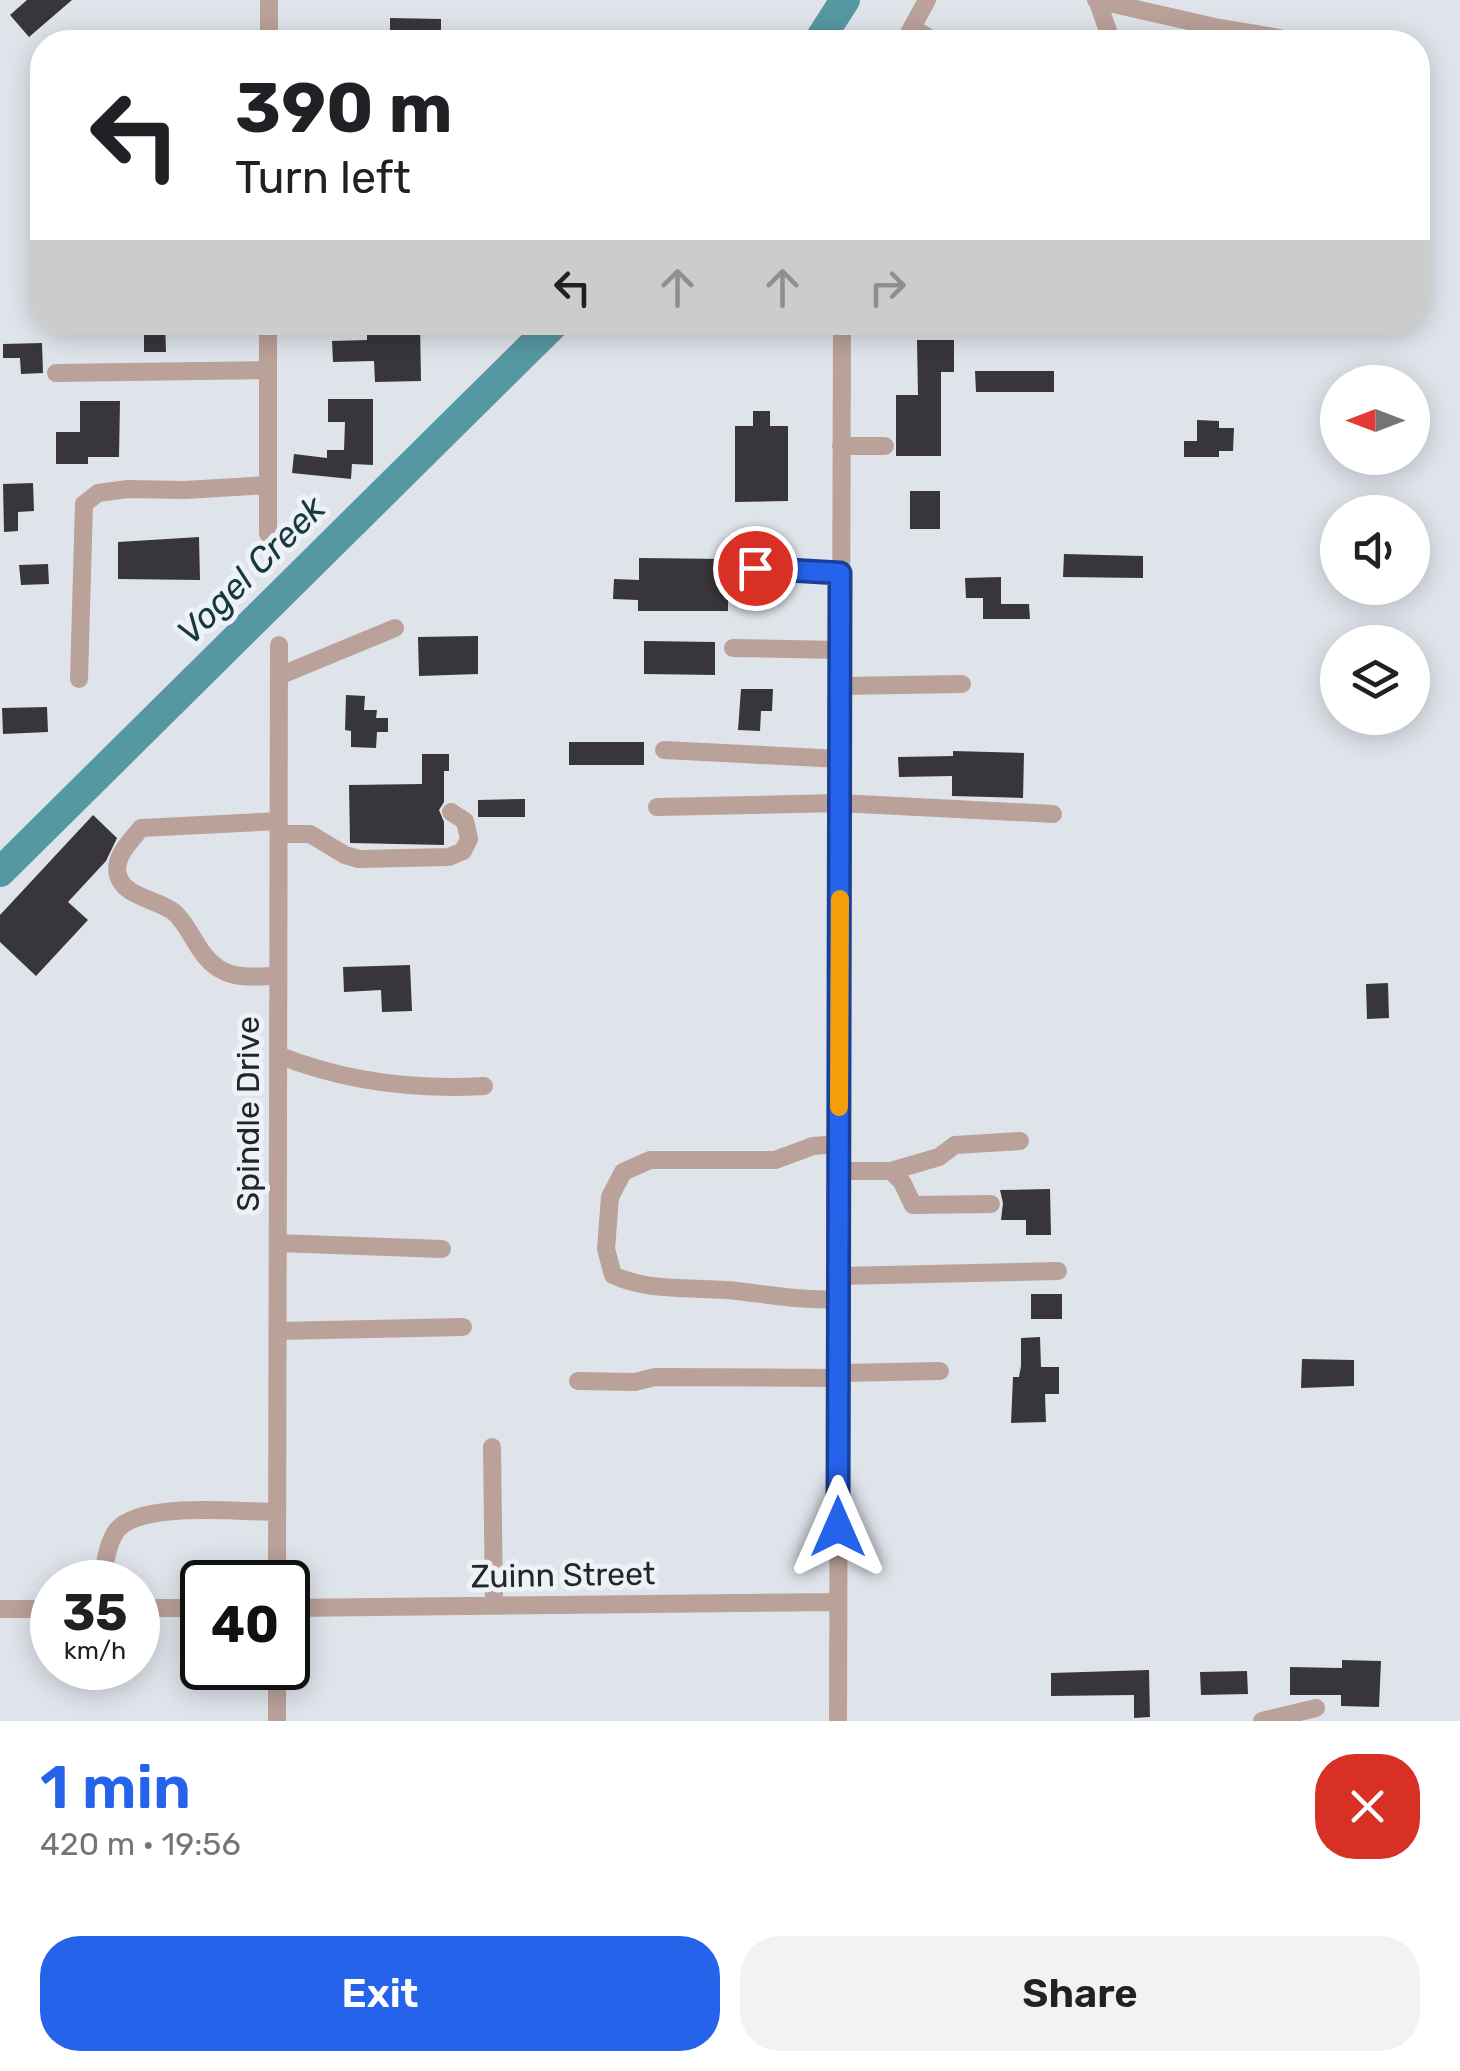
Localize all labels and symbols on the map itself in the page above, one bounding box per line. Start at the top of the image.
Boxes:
north arrow [1320,365,1430,475]
water label: Vogel Creek [168,486,335,653]
pin [713,526,798,611]
street label: Spindle Drive [229,1016,267,1212]
position arrow [786,1475,890,1579]
street label: Zuinn Street [470,1554,656,1596]
speed limit sign: 40 [180,1560,310,1690]

